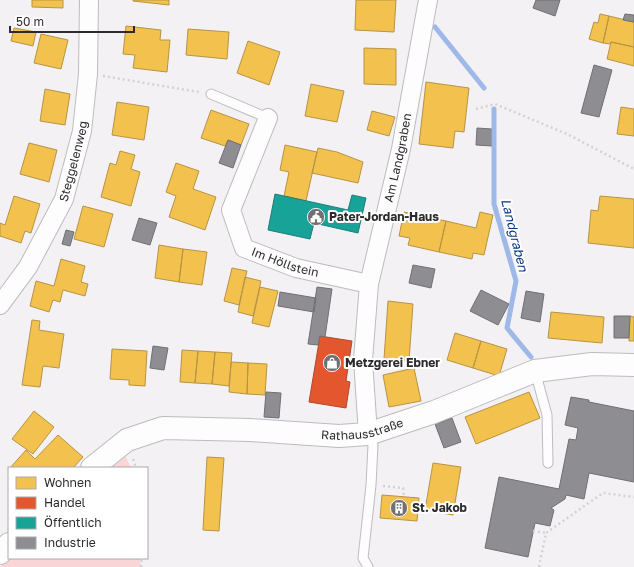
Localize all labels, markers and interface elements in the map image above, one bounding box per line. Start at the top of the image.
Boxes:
scale bar [10,8,134,34]
text: 50 m [16,14,44,29]
street label: Am Landgraben [381,112,414,204]
street label: Steggelenweg [56,120,90,203]
water label: Landgraben [498,197,532,274]
public building icon: Pater-Jordan-Haus [306,207,326,227]
place label: Pater-Jordan-Haus [329,209,439,224]
street label: Im Höllstein [249,244,320,280]
shop icon: Metzgerei Ebner [322,353,342,373]
place label: Metzgerei Ebner [345,355,440,370]
street label: Rathausstraße [321,415,405,443]
legend [8,467,148,559]
text: Wohnen [44,475,91,490]
text: Handel [44,495,86,510]
building icon: St. Jakob [389,498,409,518]
place label: St. Jakob [412,500,468,515]
text: Öffentlich [44,515,102,530]
text: Industrie [44,535,96,550]

